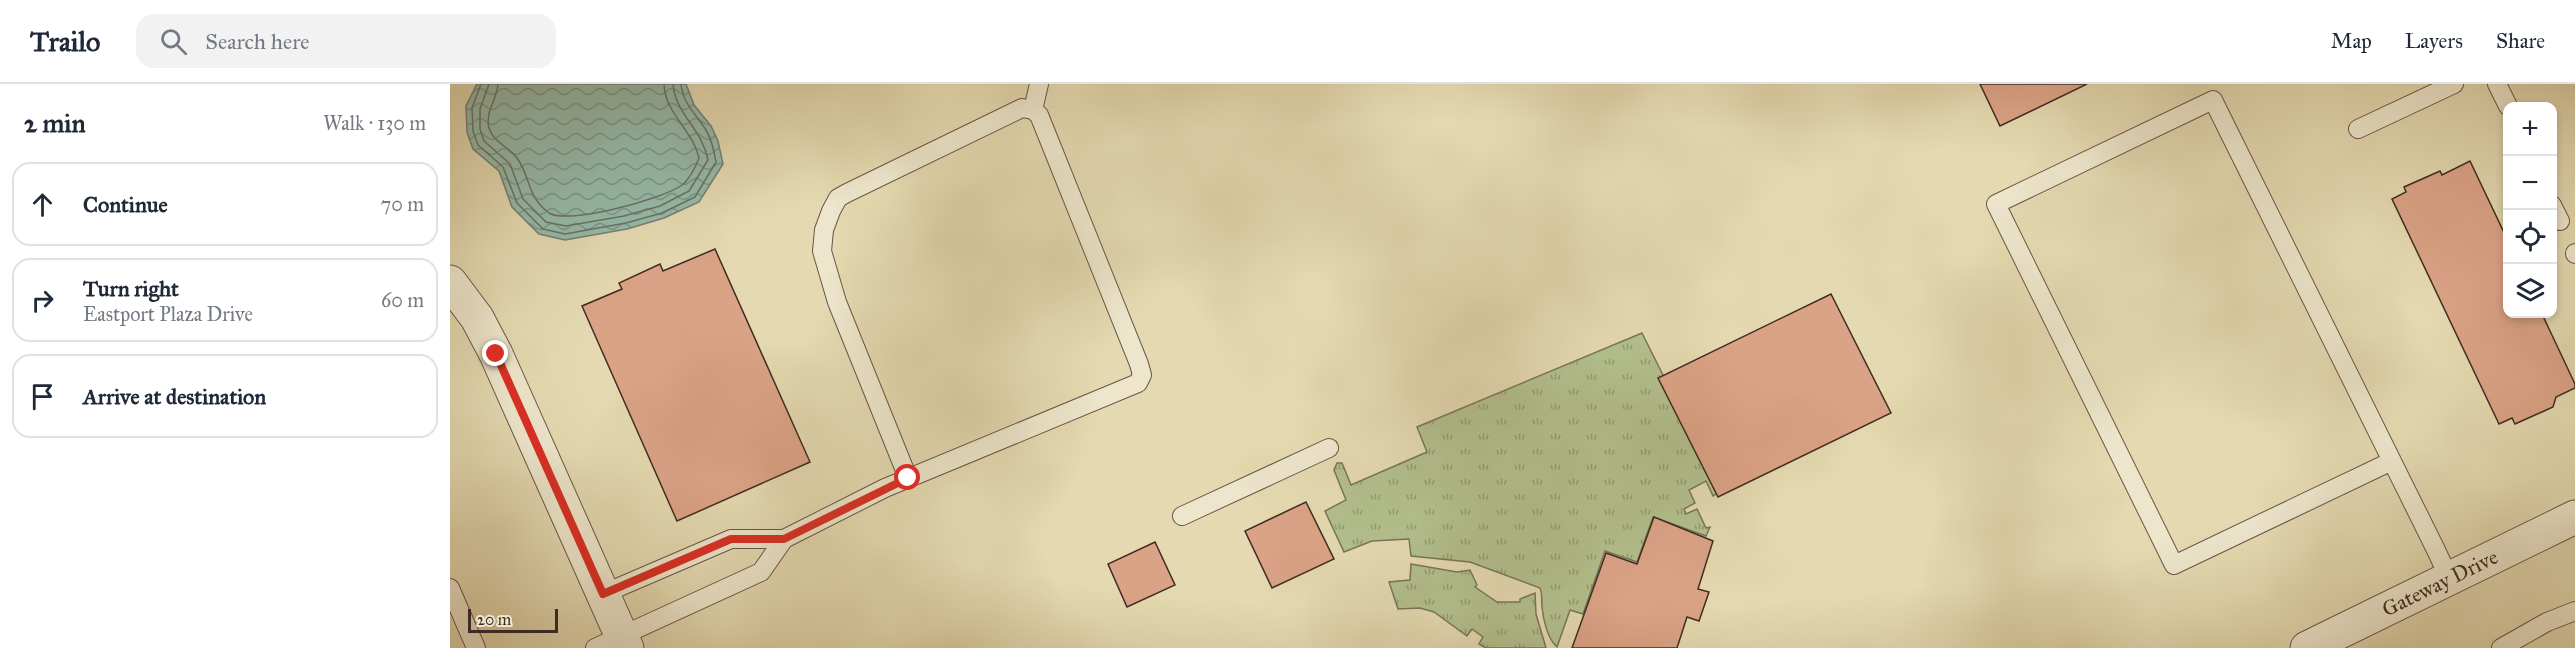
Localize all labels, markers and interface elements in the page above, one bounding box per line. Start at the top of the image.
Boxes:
search box [136,14,556,68]
text: Trailo [30,24,100,59]
icon: search [157,25,190,58]
text: Search here [205,28,309,55]
text: Map [2331,28,2372,54]
text: Layers [2405,28,2463,54]
text: Share [2496,28,2545,54]
map controls [2503,102,2557,318]
button: + [2503,102,2557,156]
text: 2 min [24,107,85,139]
text: Walk · 130 m [323,111,426,135]
button: − [2503,156,2557,210]
icon: ahead [26,188,59,221]
text: Continue [83,191,168,218]
text: 70 m [381,192,424,216]
button: locate [2503,210,2557,264]
button: layers [2503,264,2557,318]
text: Turn right [83,275,179,302]
icon: right [26,284,59,317]
text: 60 m [381,288,424,312]
text: Eastport Plaza Drive [83,302,253,326]
route end [482,340,508,366]
icon: arrive [26,380,59,413]
text: Arrive at destination [83,383,266,410]
route start [894,464,920,490]
street label: Gateway Drive [2378,544,2502,622]
scale bar [468,606,558,634]
text: 20 m [477,610,511,629]

